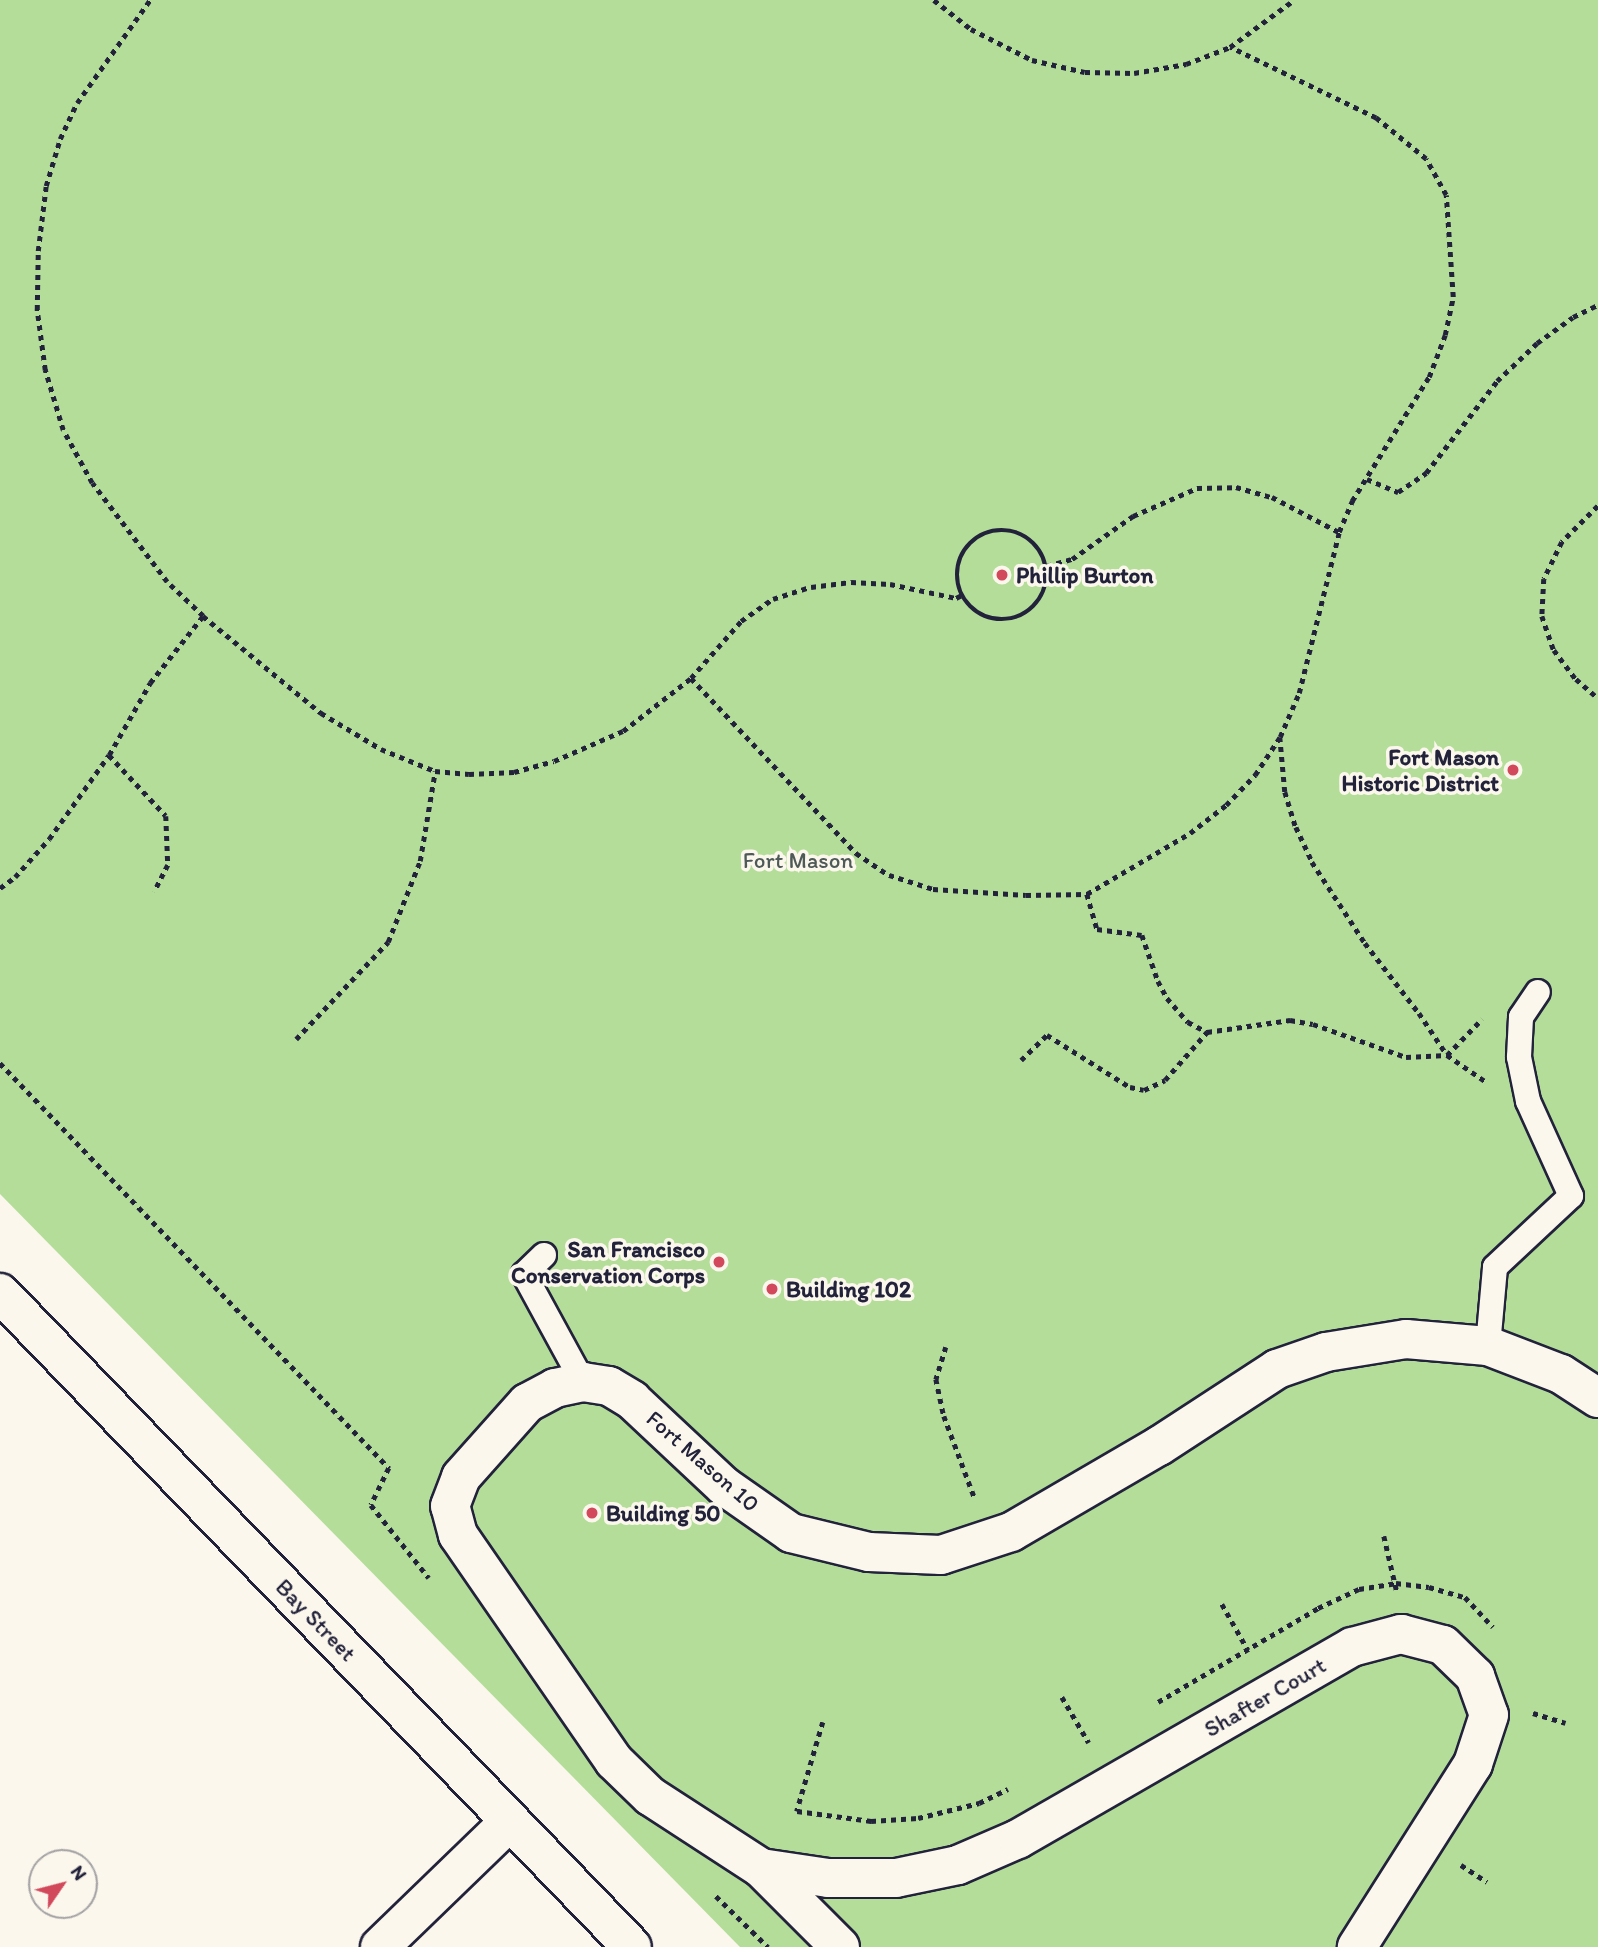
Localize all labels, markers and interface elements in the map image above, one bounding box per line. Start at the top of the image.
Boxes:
place label: Phillip Burton [1016,561,1154,589]
marker: Phillip Burton [994,567,1010,583]
place label: Fort Mason Historic District [1341,743,1499,797]
marker: Fort Mason Historic District [1505,762,1521,778]
park label: Fort Mason [743,846,853,874]
place label: San Francisco Conservation Corps [511,1235,705,1289]
marker: San Francisco Conservation Corps [711,1254,727,1270]
place label: Building 102 [786,1275,911,1303]
marker: Building 102 [764,1281,780,1297]
street label: Fort Mason 10 [641,1405,765,1517]
place label: Building 50 [606,1499,720,1527]
marker: Building 50 [584,1505,600,1521]
street label: Bay Street [270,1573,362,1667]
street label: Shafter Court [1199,1651,1331,1743]
north arrow [28,1849,98,1919]
text: N [66,1861,92,1885]

